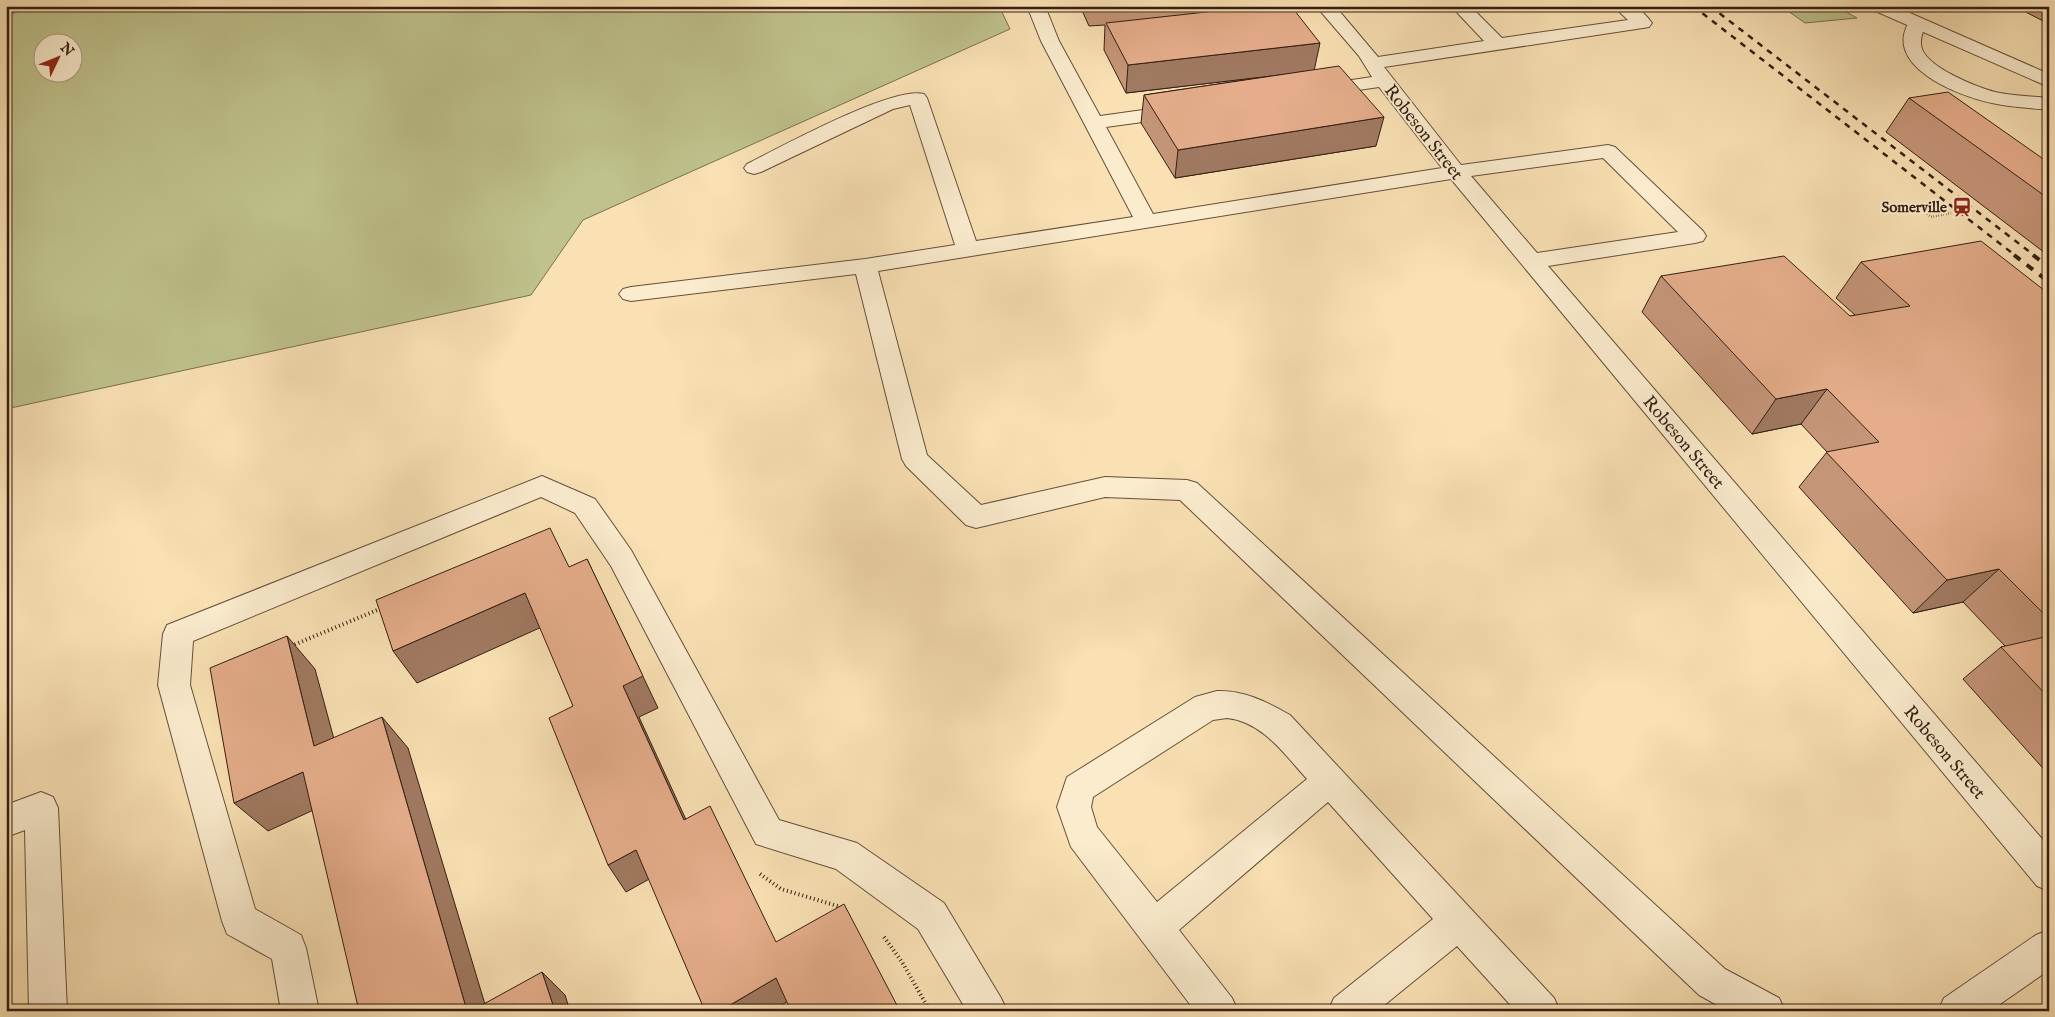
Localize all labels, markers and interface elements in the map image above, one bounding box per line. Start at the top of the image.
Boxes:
north arrow [32,32,82,82]
text: N [55,39,77,60]
street label: Robeson Street [1378,80,1467,185]
station icon: Somerville [1951,196,1973,218]
place label: Somerville [1882,198,1947,217]
street label: Robeson Street [1637,391,1729,495]
street label: Robeson Street [1898,701,1990,805]

